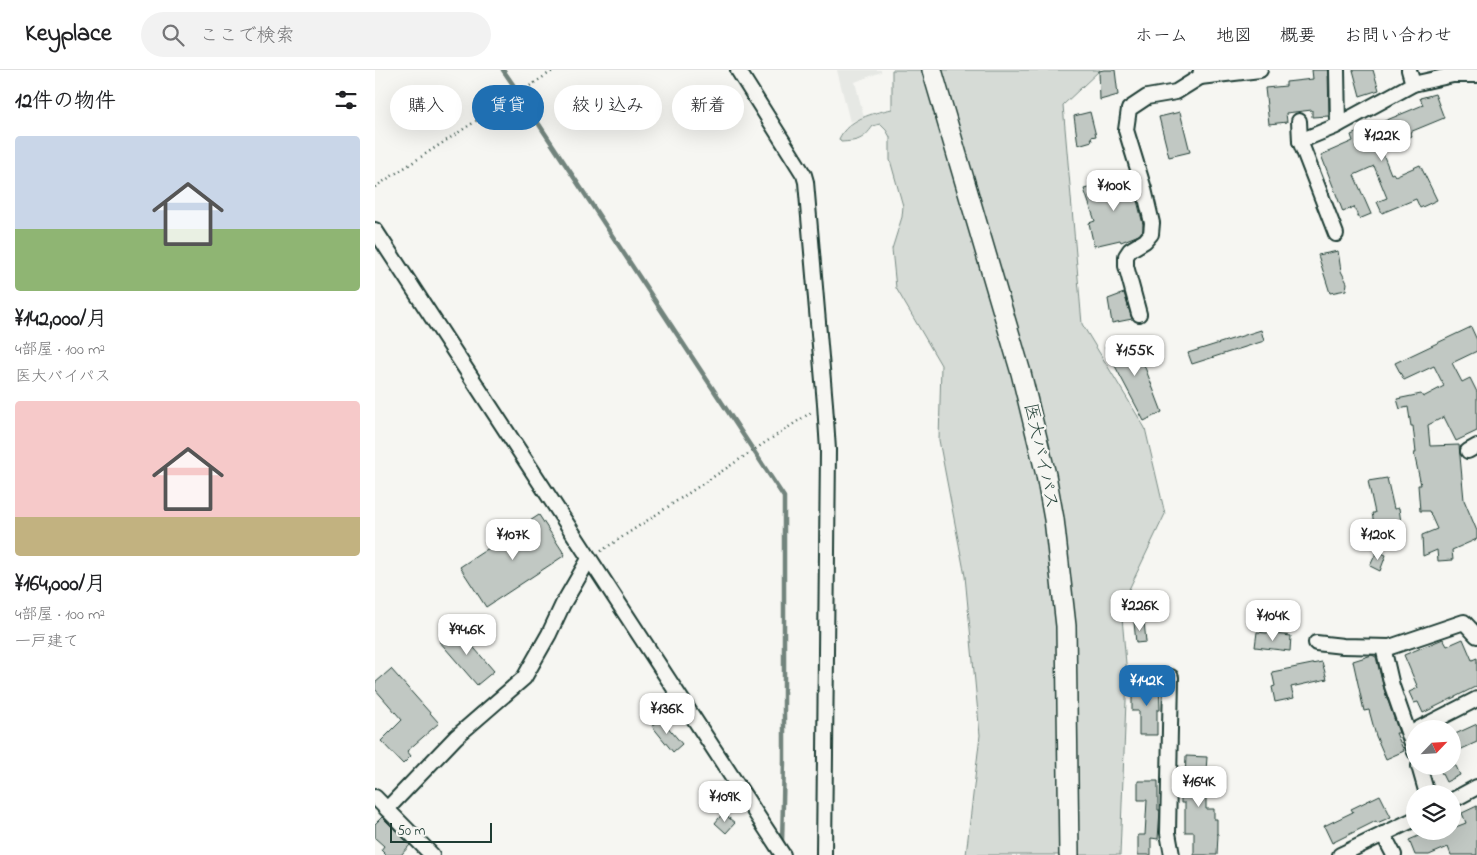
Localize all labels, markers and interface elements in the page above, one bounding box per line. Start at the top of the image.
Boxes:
search box [141,12,491,57]
text: Keyplace [25,17,111,52]
icon: search [159,21,187,49]
text: ここで検索 [199,23,295,50]
text: ホーム [1135,24,1188,50]
text: 地図 [1216,24,1252,50]
text: 概要 [1280,24,1316,50]
text: お問い合わせ [1344,24,1452,50]
chip: 購入 [390,85,462,130]
chip: 賃貸 [472,85,544,130]
chip: 絞り込み [554,85,662,130]
chip: 新着 [672,85,744,130]
icon: filters [332,86,360,114]
text: 12件の物件 [15,87,116,117]
pin: ¥122K [1347,119,1417,162]
text: ¥122K [1365,124,1400,148]
icon: home [143,169,233,259]
pin: ¥100K [1079,170,1149,212]
text: ¥100K [1098,174,1130,198]
text: ¥142,000/月 [15,305,107,335]
pin: ¥155K [1100,334,1170,377]
text: 4部屋 · 100 m² [15,338,105,362]
text: ¥155K [1116,339,1154,363]
text: 医大バイパス [15,365,111,389]
street label: 医大バイパス [1016,401,1064,511]
icon: home [143,434,233,524]
pin: ¥107K [478,518,548,561]
pin: ¥120K [1343,518,1413,561]
text: ¥107K [497,523,529,547]
text: ¥120K [1361,523,1395,547]
text: ¥164,000/月 [15,570,106,600]
pin: ¥226K [1105,590,1175,632]
text: ¥226K [1122,594,1158,618]
pin: ¥104K [1238,600,1308,642]
text: 4部屋 · 100 m² [15,603,105,627]
text: ¥104K [1257,604,1289,628]
pin: ¥94.6K [426,614,508,656]
text: ¥94.6K [449,618,485,642]
text: 一戸建て [15,630,79,654]
pin: ¥142K [1112,664,1182,707]
text: ¥142K [1130,669,1164,693]
pin: ¥136K [632,692,702,735]
text: ¥136K [651,697,683,721]
north arrow [1406,720,1461,775]
map controls [1406,720,1461,840]
pin: ¥164K [1164,766,1234,808]
text: ¥164K [1183,770,1215,794]
pin: ¥109K [690,780,760,823]
text: ¥109K [710,785,740,809]
button: layers [1406,785,1461,840]
scale bar [390,820,493,843]
text: 50 m [397,821,425,842]

